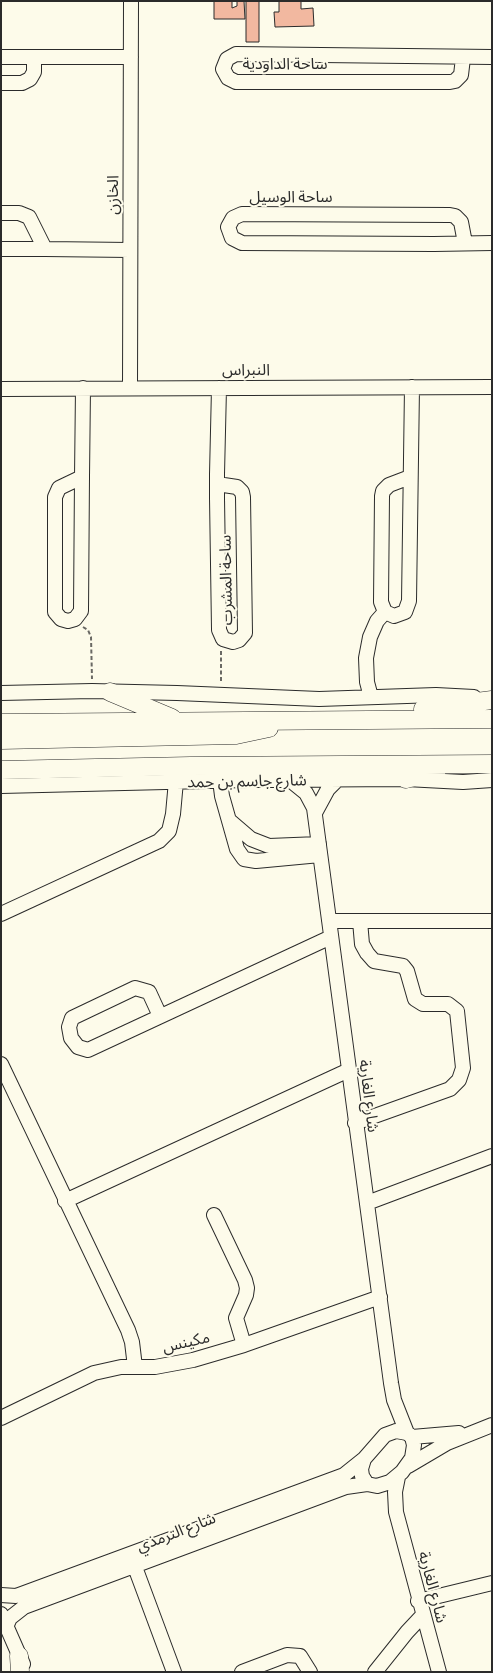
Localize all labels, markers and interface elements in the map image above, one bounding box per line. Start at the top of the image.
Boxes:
street label: ساحة الداودية [242,54,328,74]
street label: الخازن [103,175,123,215]
street label: ساحة الوسيل [249,187,333,207]
street label: النبراس [222,360,270,380]
street label: ساحة المشرب [216,535,236,625]
street label: شارع جاسم بن حمد [187,770,307,792]
street label: شارع الغارية [355,1058,383,1134]
street label: مكينس [160,1327,212,1357]
street label: شارع الترمذي [134,1508,218,1556]
street label: شارع الغارية [414,1549,452,1625]

